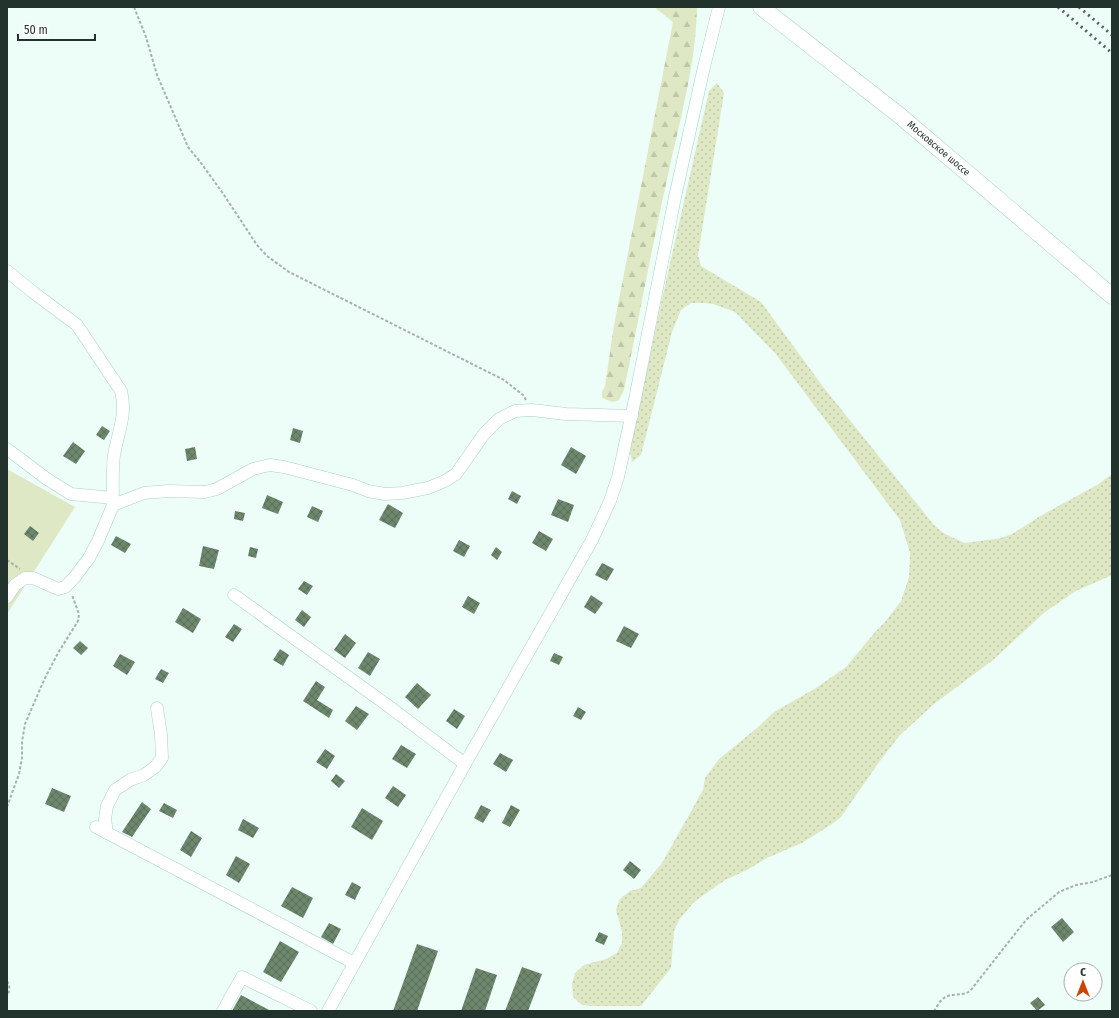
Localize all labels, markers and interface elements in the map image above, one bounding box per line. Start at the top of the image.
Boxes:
scale bar [18,16,95,42]
text: 50 m [24,23,48,37]
street label: Московское шоссе [905,119,972,179]
north arrow [1063,962,1103,1002]
text: С [1080,966,1086,979]

